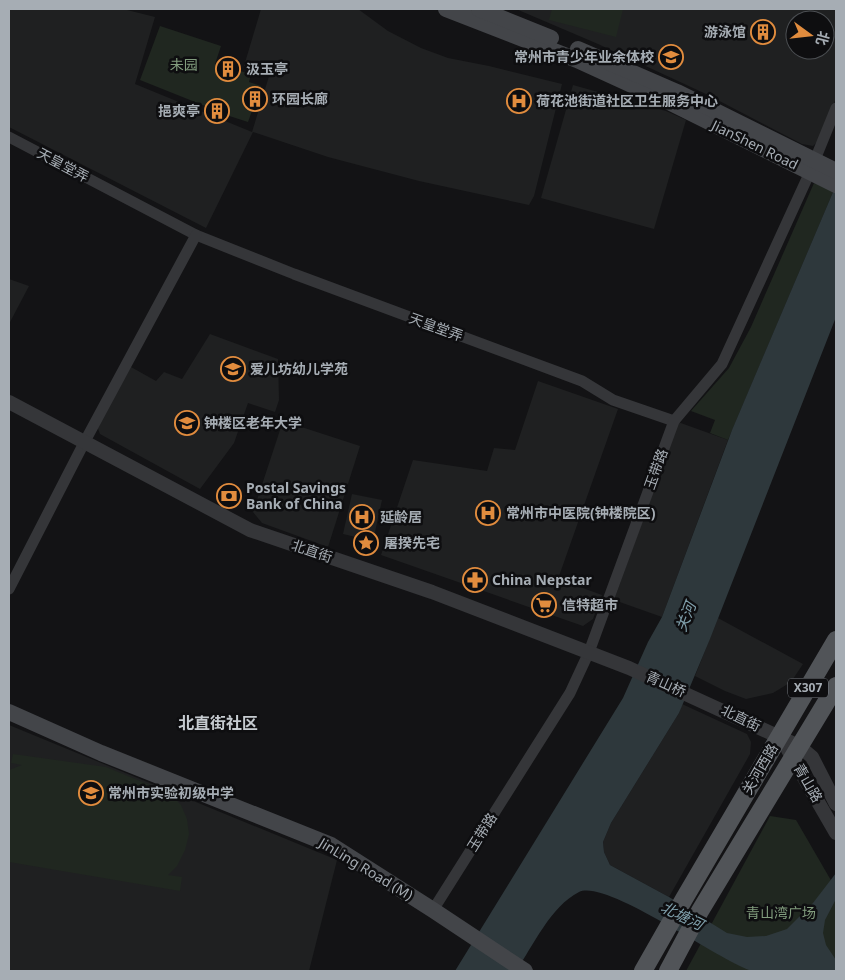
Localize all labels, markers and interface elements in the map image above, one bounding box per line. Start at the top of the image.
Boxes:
north arrow [785,10,835,60]
building icon: 游泳馆 [750,19,776,45]
place label: 游泳馆 [704,22,746,41]
text: 北 [812,29,834,48]
school or university icon: 常州市青少年业余体校 [658,44,684,70]
place label: 常州市青少年业余体校 [514,47,654,66]
park label: 未园 [170,55,198,74]
building icon: 汲玉亭 [215,56,241,82]
place label: 汲玉亭 [246,59,288,78]
building icon: 环园长廊 [242,86,268,112]
hospital icon: 荷花池街道社区卫生服务中心 [506,88,532,114]
place label: 环园长廊 [272,89,328,108]
place label: 荷花池街道社区卫生服务中心 [536,91,718,110]
building icon: 挹爽亭 [204,98,230,124]
place label: 挹爽亭 [158,101,200,120]
street label: JianShen Road [707,115,802,174]
street label: 天皇堂弄 [34,143,92,186]
street label: 天皇堂弄 [407,308,466,345]
school or university icon: 爱儿坊幼儿学苑 [220,356,246,382]
place label: 爱儿坊幼儿学苑 [250,359,348,378]
school or university icon: 钟楼区老年大学 [174,410,200,436]
place label: 钟楼区老年大学 [204,413,302,432]
street label: 玉带路 [639,446,672,492]
place label: Postal Savings Bank of China [246,478,346,513]
bank icon: Postal Savings Bank of China [216,483,242,509]
hospital icon: 常州市中医院(钟楼院区) [475,500,501,526]
place label: 常州市中医院(钟楼院区) [506,503,656,522]
hospital icon: 延龄居 [349,504,375,530]
place label: 延龄居 [380,507,422,526]
place icon: 屠揆先宅 [353,530,379,556]
place label: 屠揆先宅 [384,533,440,552]
street label: 北直街 [289,535,335,566]
pharmacy icon: China Nepstar [462,567,488,593]
place label: China Nepstar [492,570,592,589]
supermarket icon: 信特超市 [531,592,557,618]
place label: 信特超市 [562,595,618,614]
water label: 关河 [670,596,701,634]
street label: 青山桥 [643,666,689,701]
road number: X307 [788,678,828,698]
street label: 北直街 [718,700,764,735]
district label: 北直街社区 [178,712,258,734]
street label: 关河西路 [737,740,782,798]
street label: 青山路 [790,760,827,806]
school or university icon: 常州市实验初级中学 [78,780,104,806]
place label: 常州市实验初级中学 [108,783,234,802]
street label: 玉带路 [462,809,501,855]
street label: JinLing Road (M) [314,832,417,904]
water label: 北塘河 [658,896,710,935]
park label: 青山湾广场 [746,903,816,922]

